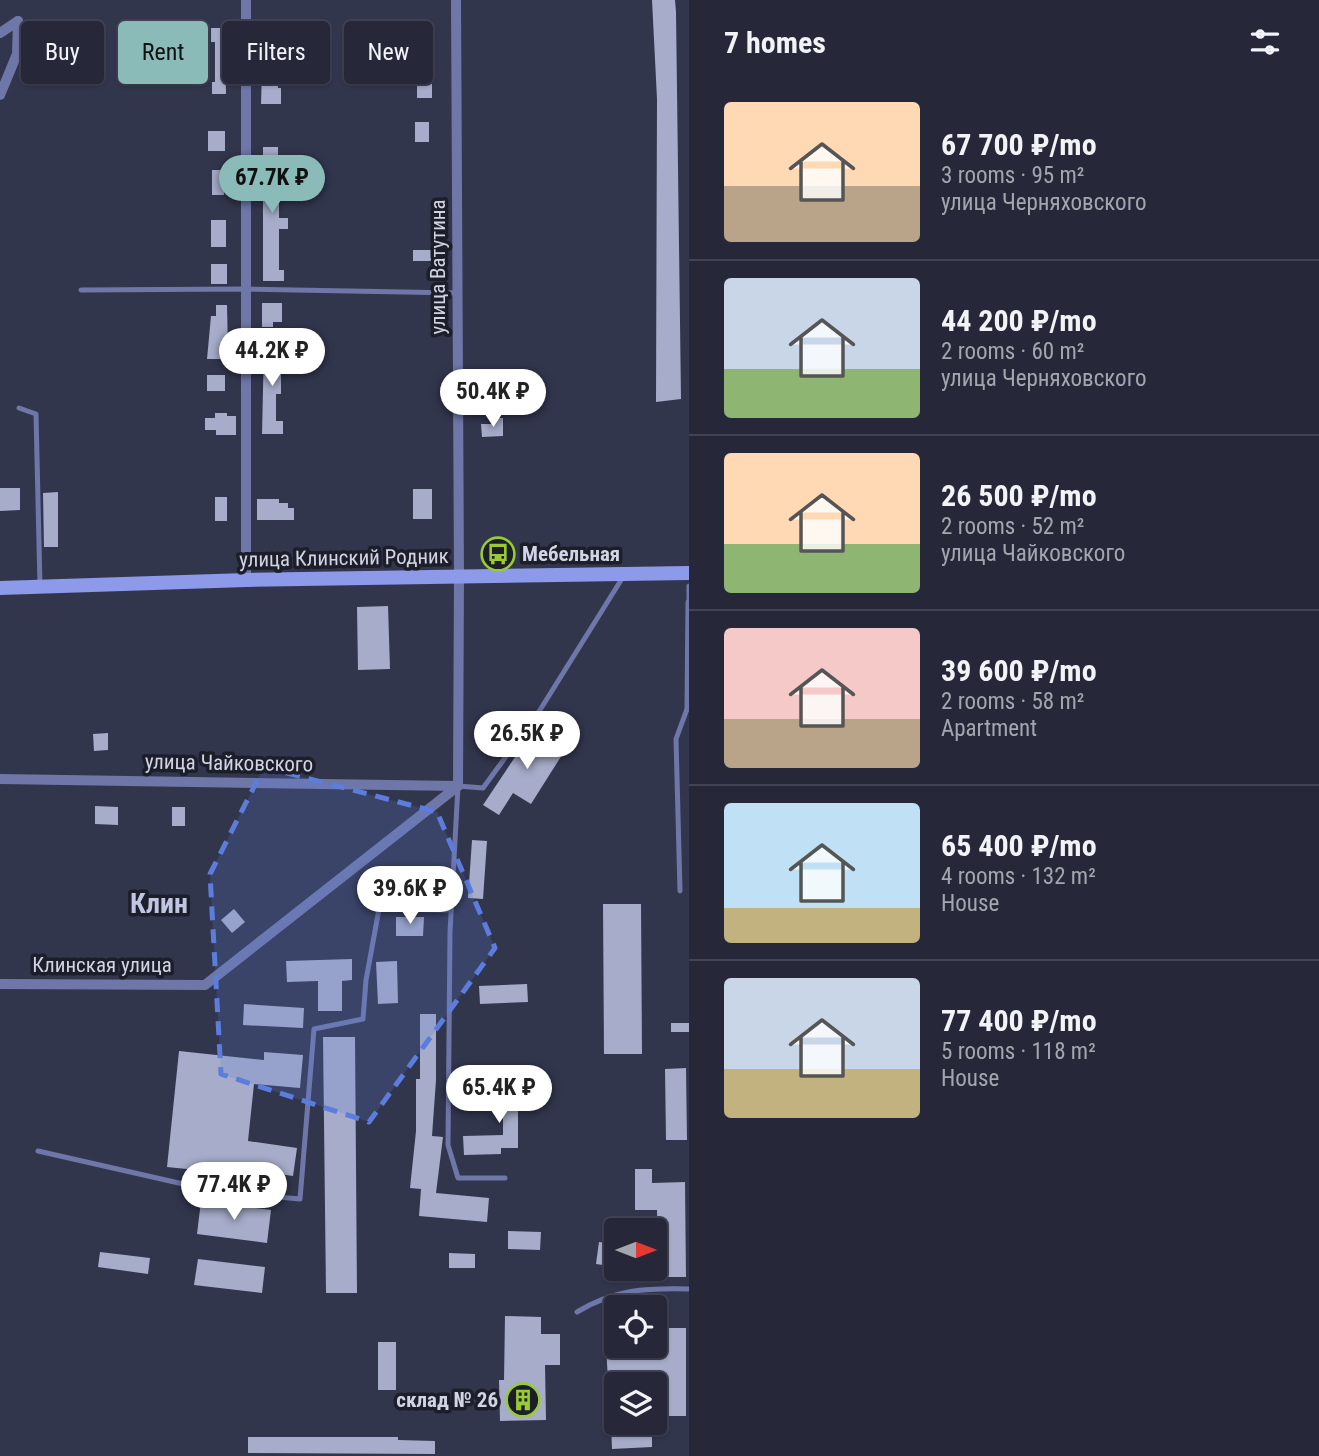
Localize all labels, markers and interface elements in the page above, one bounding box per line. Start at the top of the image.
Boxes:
chip: Buy [21,21,104,84]
chip: Rent [118,21,208,84]
chip: Filters [222,21,330,84]
chip: New [344,21,433,84]
icon: filters [1246,23,1284,61]
text: 7 homes [724,25,826,60]
text: 67 700 ₽/mo [941,127,1097,162]
icon: home [780,130,864,214]
pin: 67.7K ₽ [207,156,337,215]
text: 3 rooms · 95 m² [941,162,1084,189]
text: 67.7K ₽ [235,164,309,191]
text: улица Черняховского [941,189,1147,216]
street label: улица Ватутина [426,199,450,335]
text: 44 200 ₽/mo [941,303,1097,338]
icon: home [780,306,864,390]
pin: 44.2K ₽ [207,328,337,388]
text: 44.2K ₽ [235,337,309,364]
text: 2 rooms · 60 m² [941,338,1084,365]
text: улица Черняховского [941,365,1147,392]
pin: 50.4K ₽ [428,370,558,429]
text: 50.4K ₽ [456,378,530,405]
text: 26 500 ₽/mo [941,478,1097,513]
icon: home [780,481,864,565]
text: 2 rooms · 52 m² [941,513,1084,540]
bus stop icon: Мебельная [479,535,517,573]
text: улица Чайковского [941,540,1125,567]
place label: Мебельная [522,542,620,566]
street label: улица Клинский Родник [239,544,449,572]
text: 39 600 ₽/mo [941,653,1097,688]
icon: home [780,656,864,740]
text: 2 rooms · 58 m² [941,688,1084,715]
pin: 26.5K ₽ [462,712,592,771]
text: Apartment [941,715,1037,742]
text: 26.5K ₽ [490,720,564,747]
street label: улица Чайковского [145,750,313,776]
text: 65 400 ₽/mo [941,828,1097,863]
icon: home [780,831,864,915]
text: 4 rooms · 132 m² [941,863,1096,890]
pin: 39.6K ₽ [345,866,475,926]
text: 39.6K ₽ [373,875,447,902]
district label: Клин [130,887,188,920]
text: House [941,890,999,917]
street label: Клинская улица [32,953,172,977]
text: 77 400 ₽/mo [941,1003,1097,1038]
icon: home [780,1006,864,1090]
text: 5 rooms · 118 m² [941,1038,1096,1065]
text: House [941,1065,999,1092]
pin: 65.4K ₽ [434,1066,564,1125]
text: 65.4K ₽ [462,1074,536,1101]
pin: 77.4K ₽ [169,1162,299,1222]
text: 77.4K ₽ [197,1171,271,1198]
north arrow [604,1218,667,1281]
map controls [604,1218,667,1435]
button: locate [604,1295,667,1358]
button: layers [604,1372,667,1435]
building icon: склад № 26 [504,1381,542,1419]
place label: склад № 26 [396,1388,498,1412]

